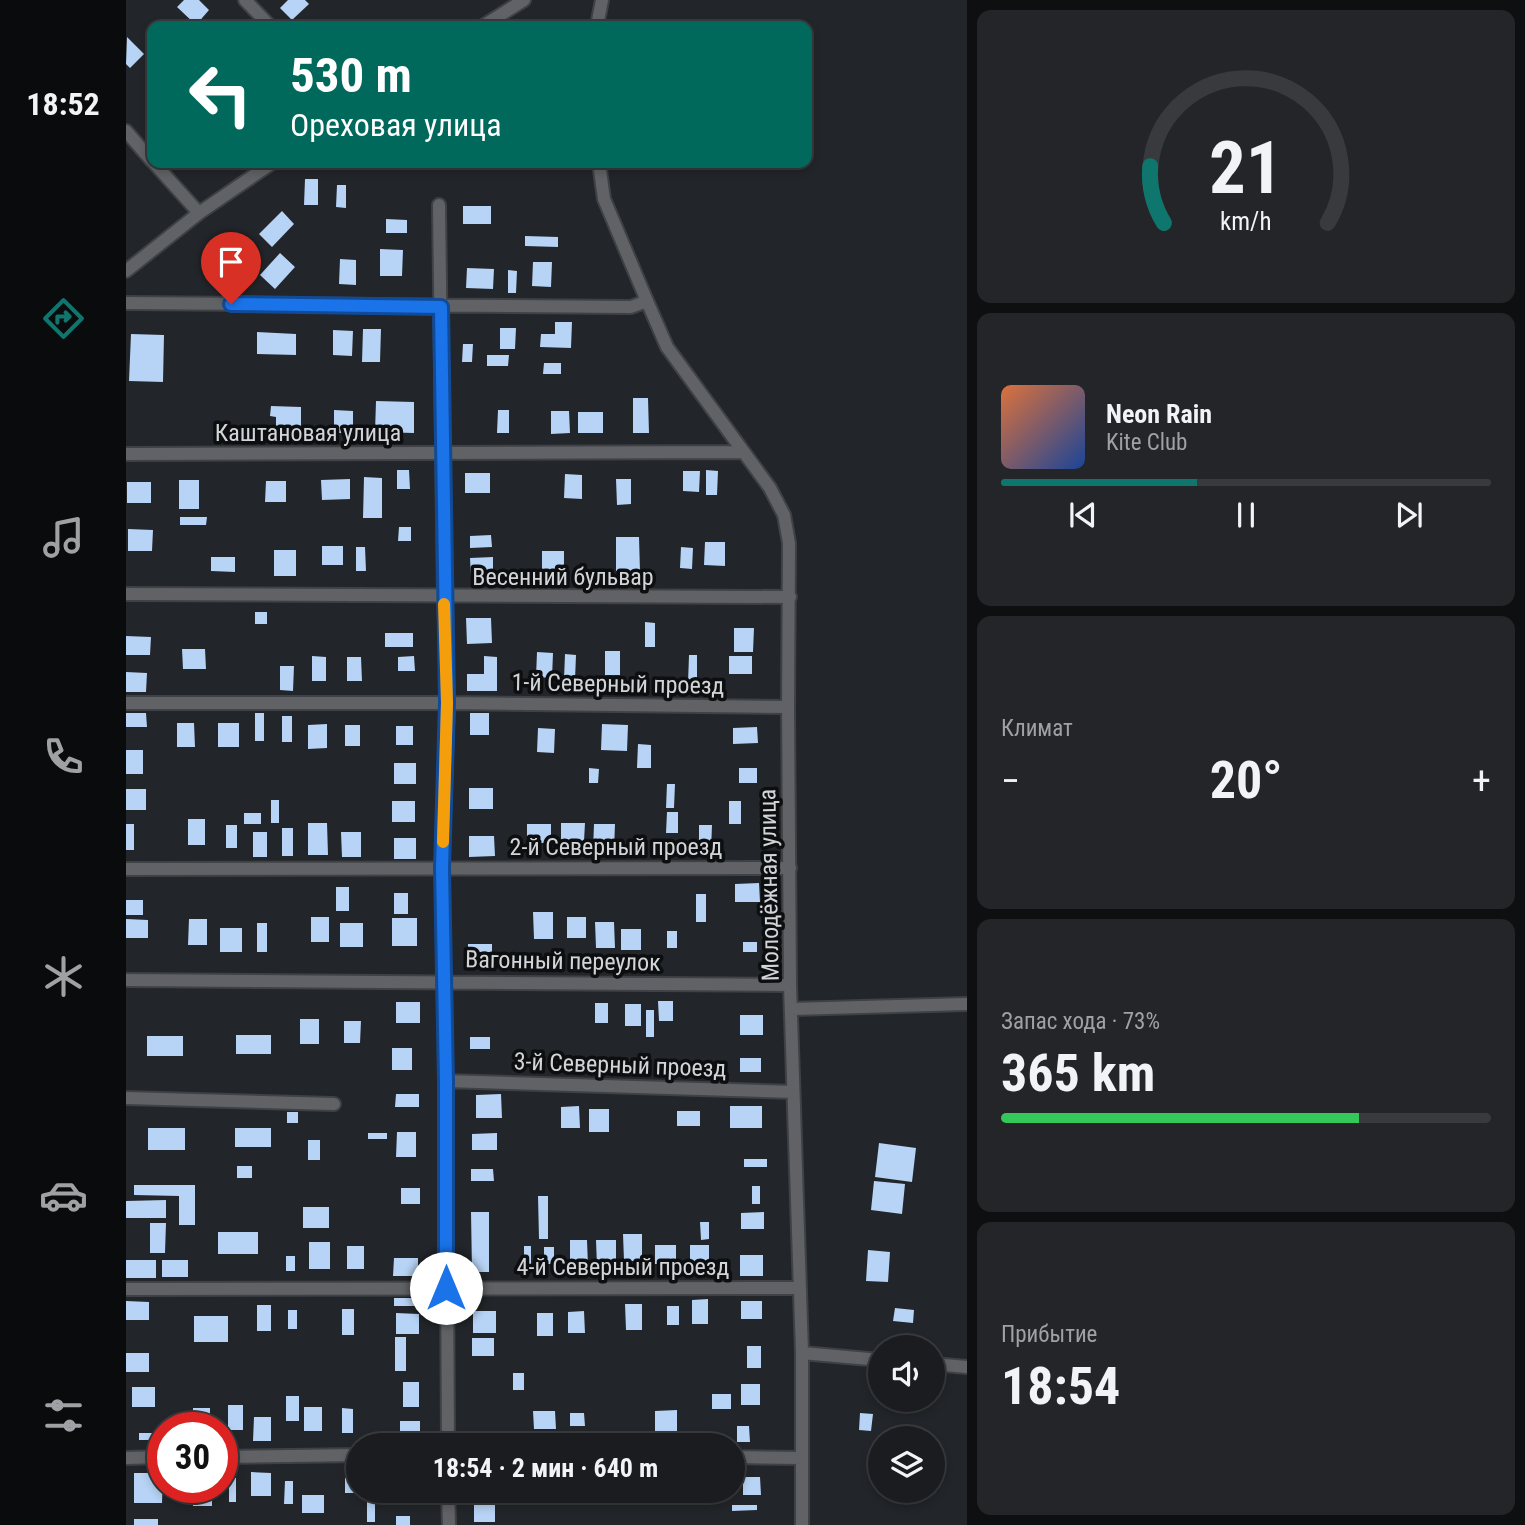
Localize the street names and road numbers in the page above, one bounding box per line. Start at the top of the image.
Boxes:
street label: Каштановая улица [215,419,401,447]
street label: Весенний бульвар [472,563,654,591]
street label: 1-й Северный проезд [511,668,725,700]
street label: Молодёжная улица [753,789,785,981]
street label: 2-й Северный проезд [510,833,723,861]
street label: Вагонный переулок [465,945,661,977]
street label: 3-й Северный проезд [513,1047,727,1083]
street label: 4-й Северный проезд [517,1253,730,1281]

